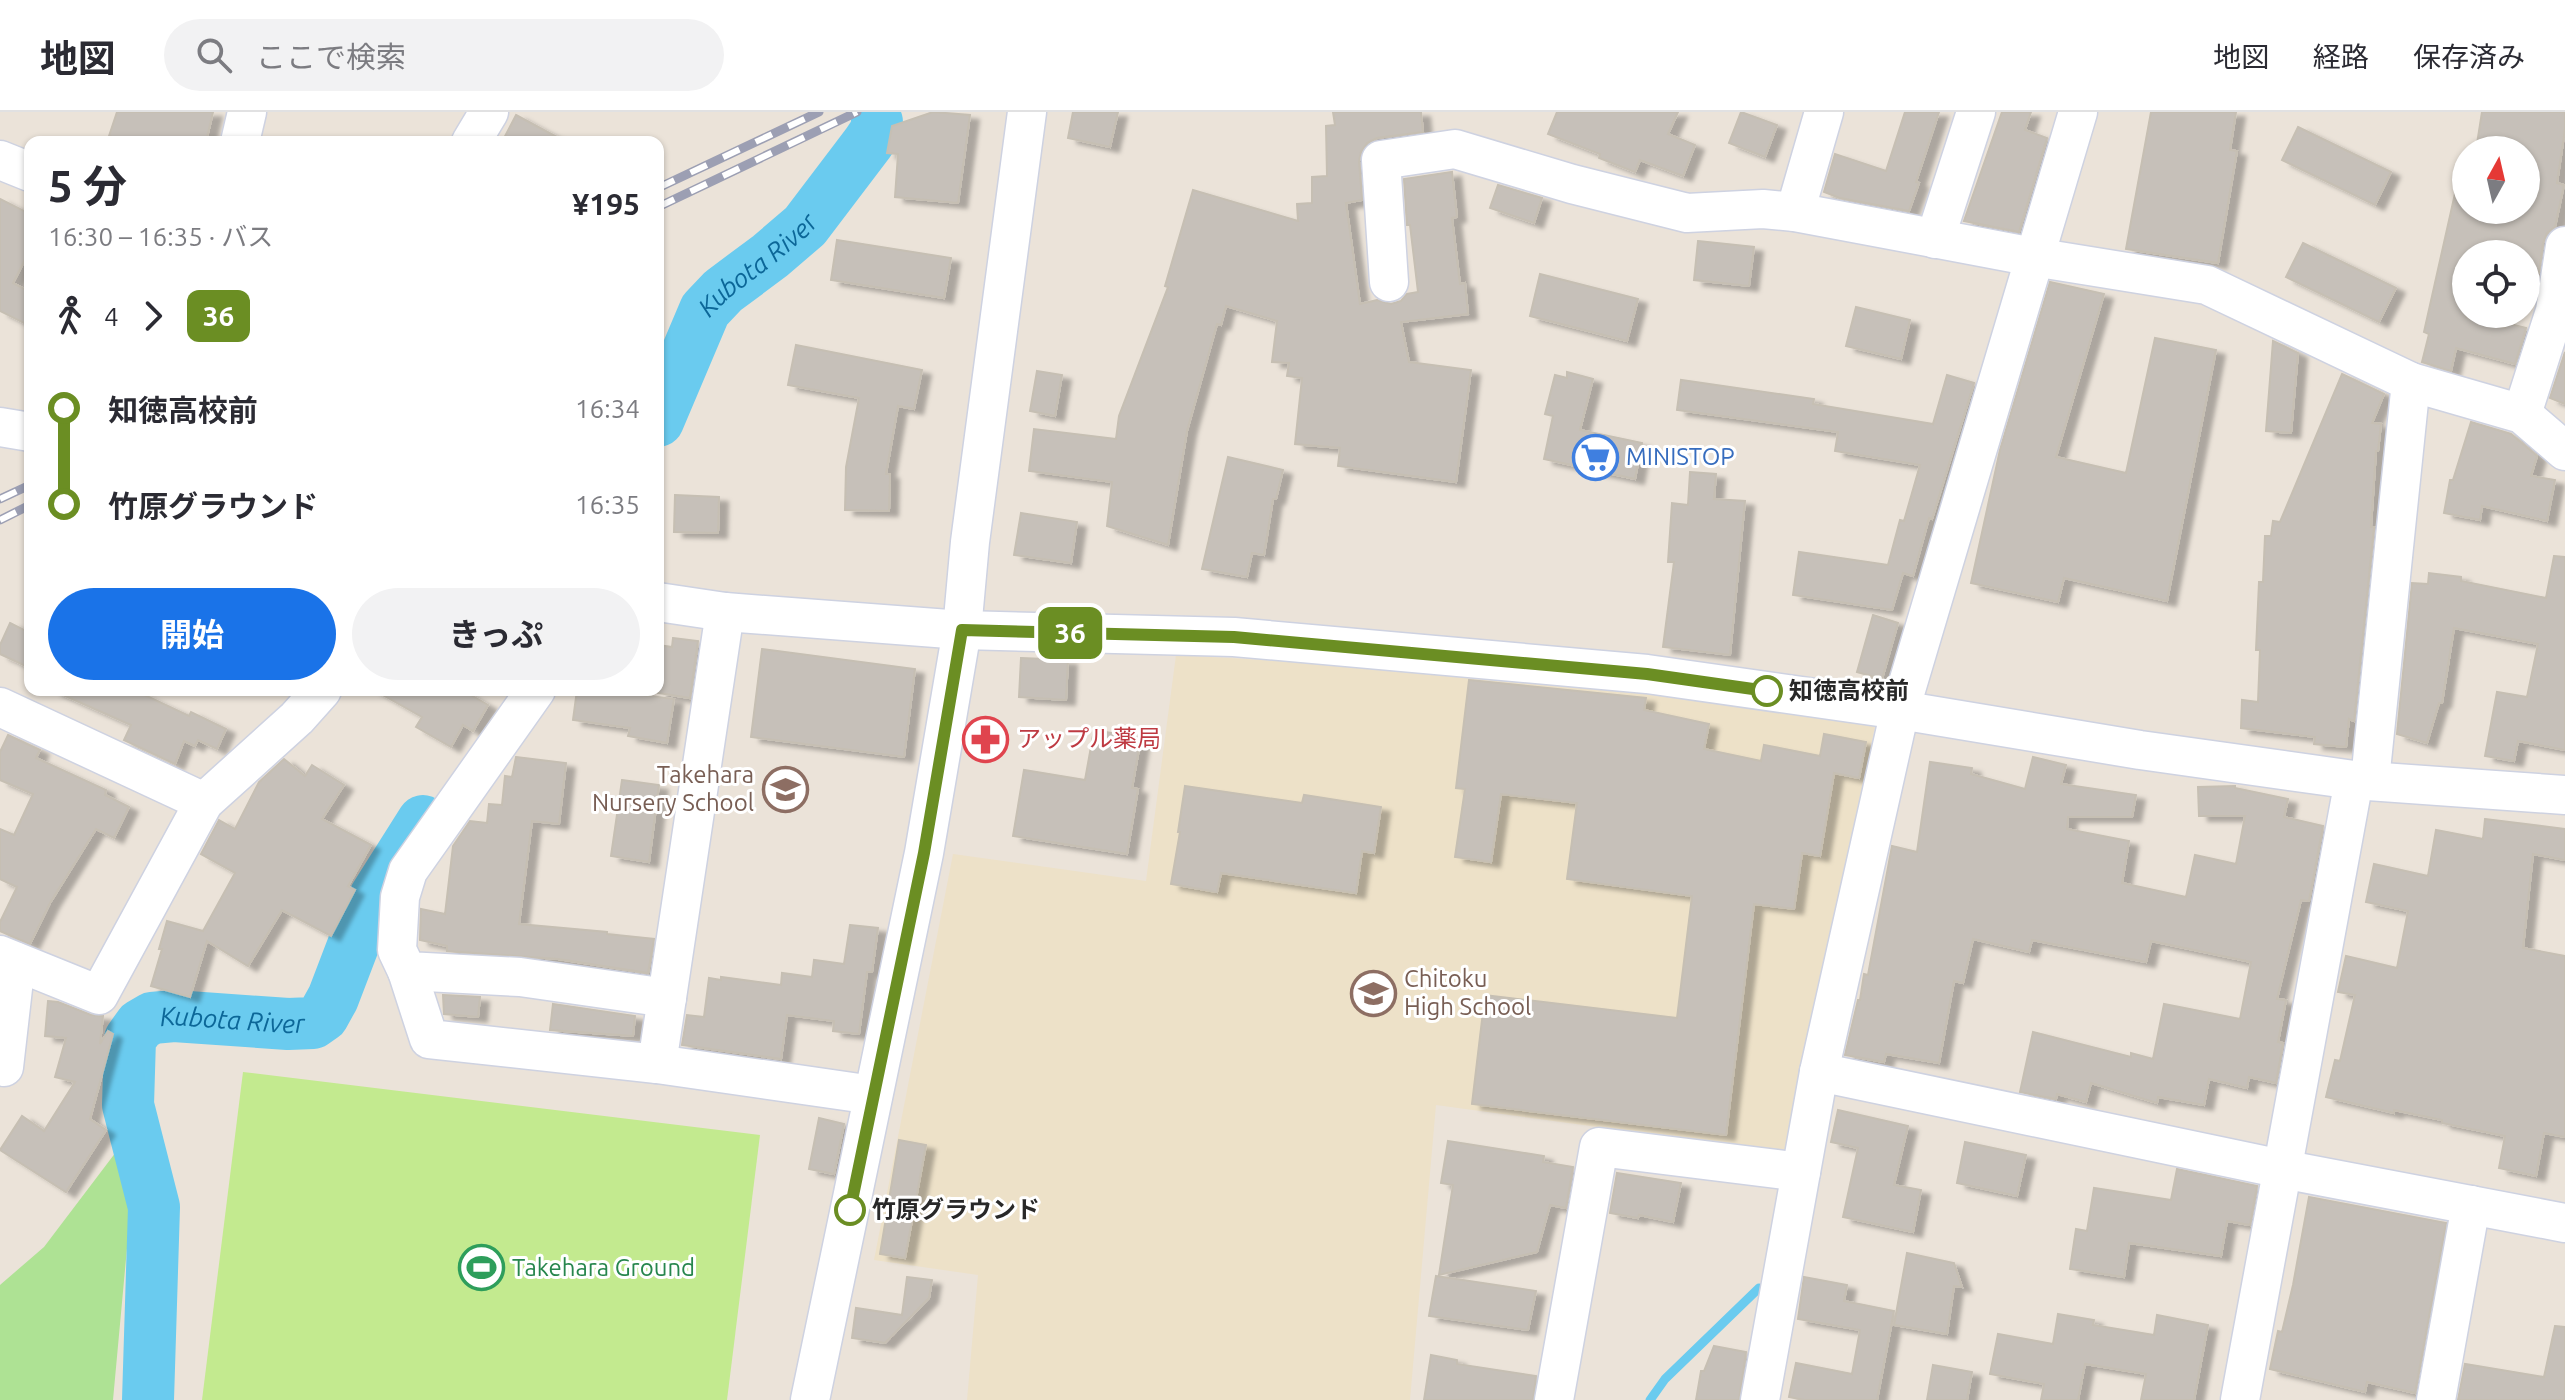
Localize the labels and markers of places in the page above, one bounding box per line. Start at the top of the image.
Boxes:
supermarket icon: MINISTOP [1571,433,1619,481]
place label: MINISTOP [1626,443,1735,470]
marker: 知徳高校前 [1752,676,1782,706]
place label: 知徳高校前 [1789,677,1909,704]
pharmacy icon: アップル薬局 [962,715,1010,763]
place label: アップル薬局 [1017,725,1161,752]
place label: Takehara Nursery School [592,761,754,816]
school or university icon: Takehara Nursery School [761,765,809,813]
place label: Chitoku High School [1404,965,1531,1020]
school or university icon: Chitoku High School [1349,969,1397,1017]
marker: 竹原グラウンド [835,1195,865,1225]
place label: 竹原グラウンド [872,1196,1040,1223]
sports icon: Takehara Ground [457,1244,505,1292]
place label: Takehara Ground [512,1254,695,1281]

